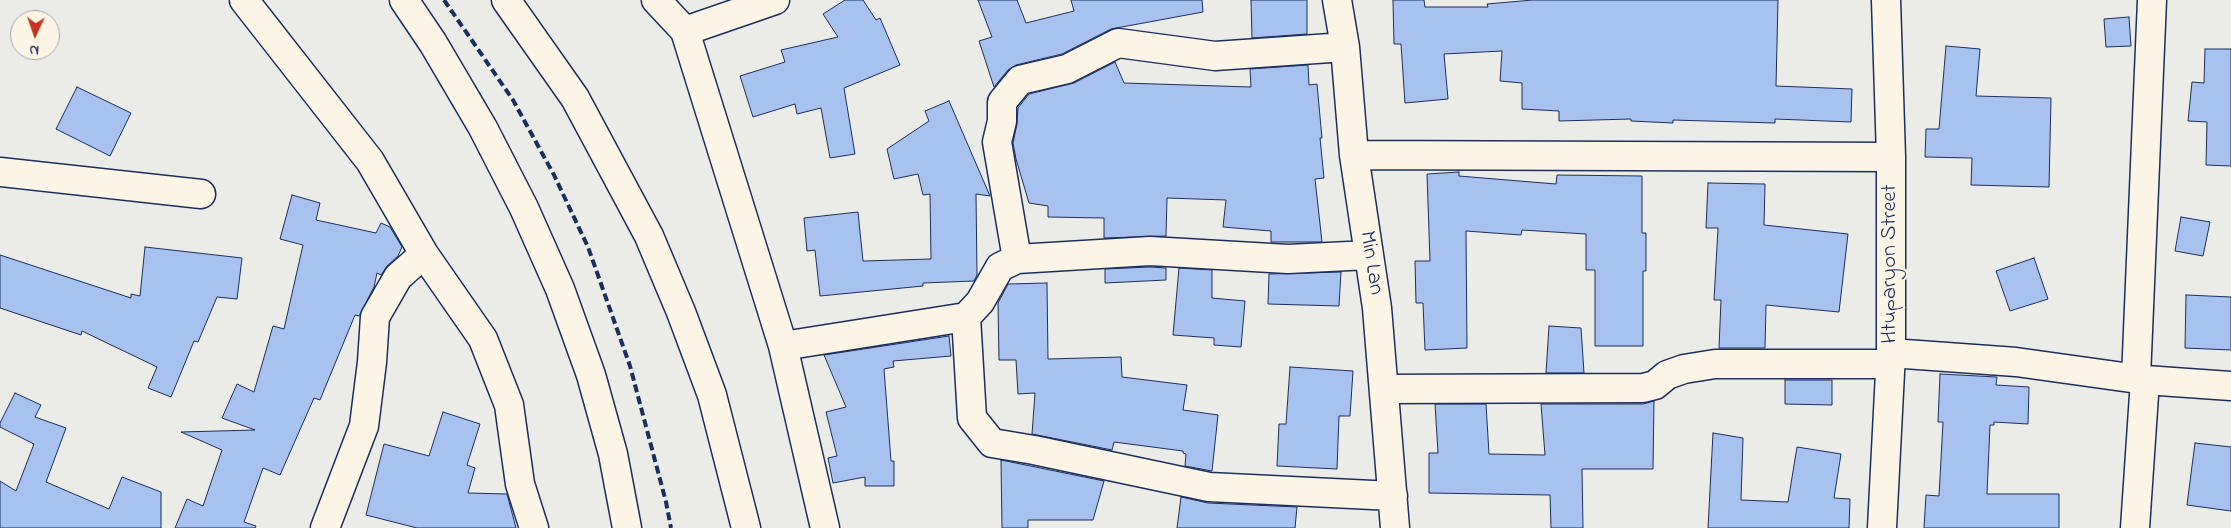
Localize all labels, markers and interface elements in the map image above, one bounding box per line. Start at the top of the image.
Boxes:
north arrow [10,10,60,60]
text: N [29,39,40,60]
street label: Htuparyon Street [1878,184,1904,344]
street label: Min Lan [1352,229,1388,297]

